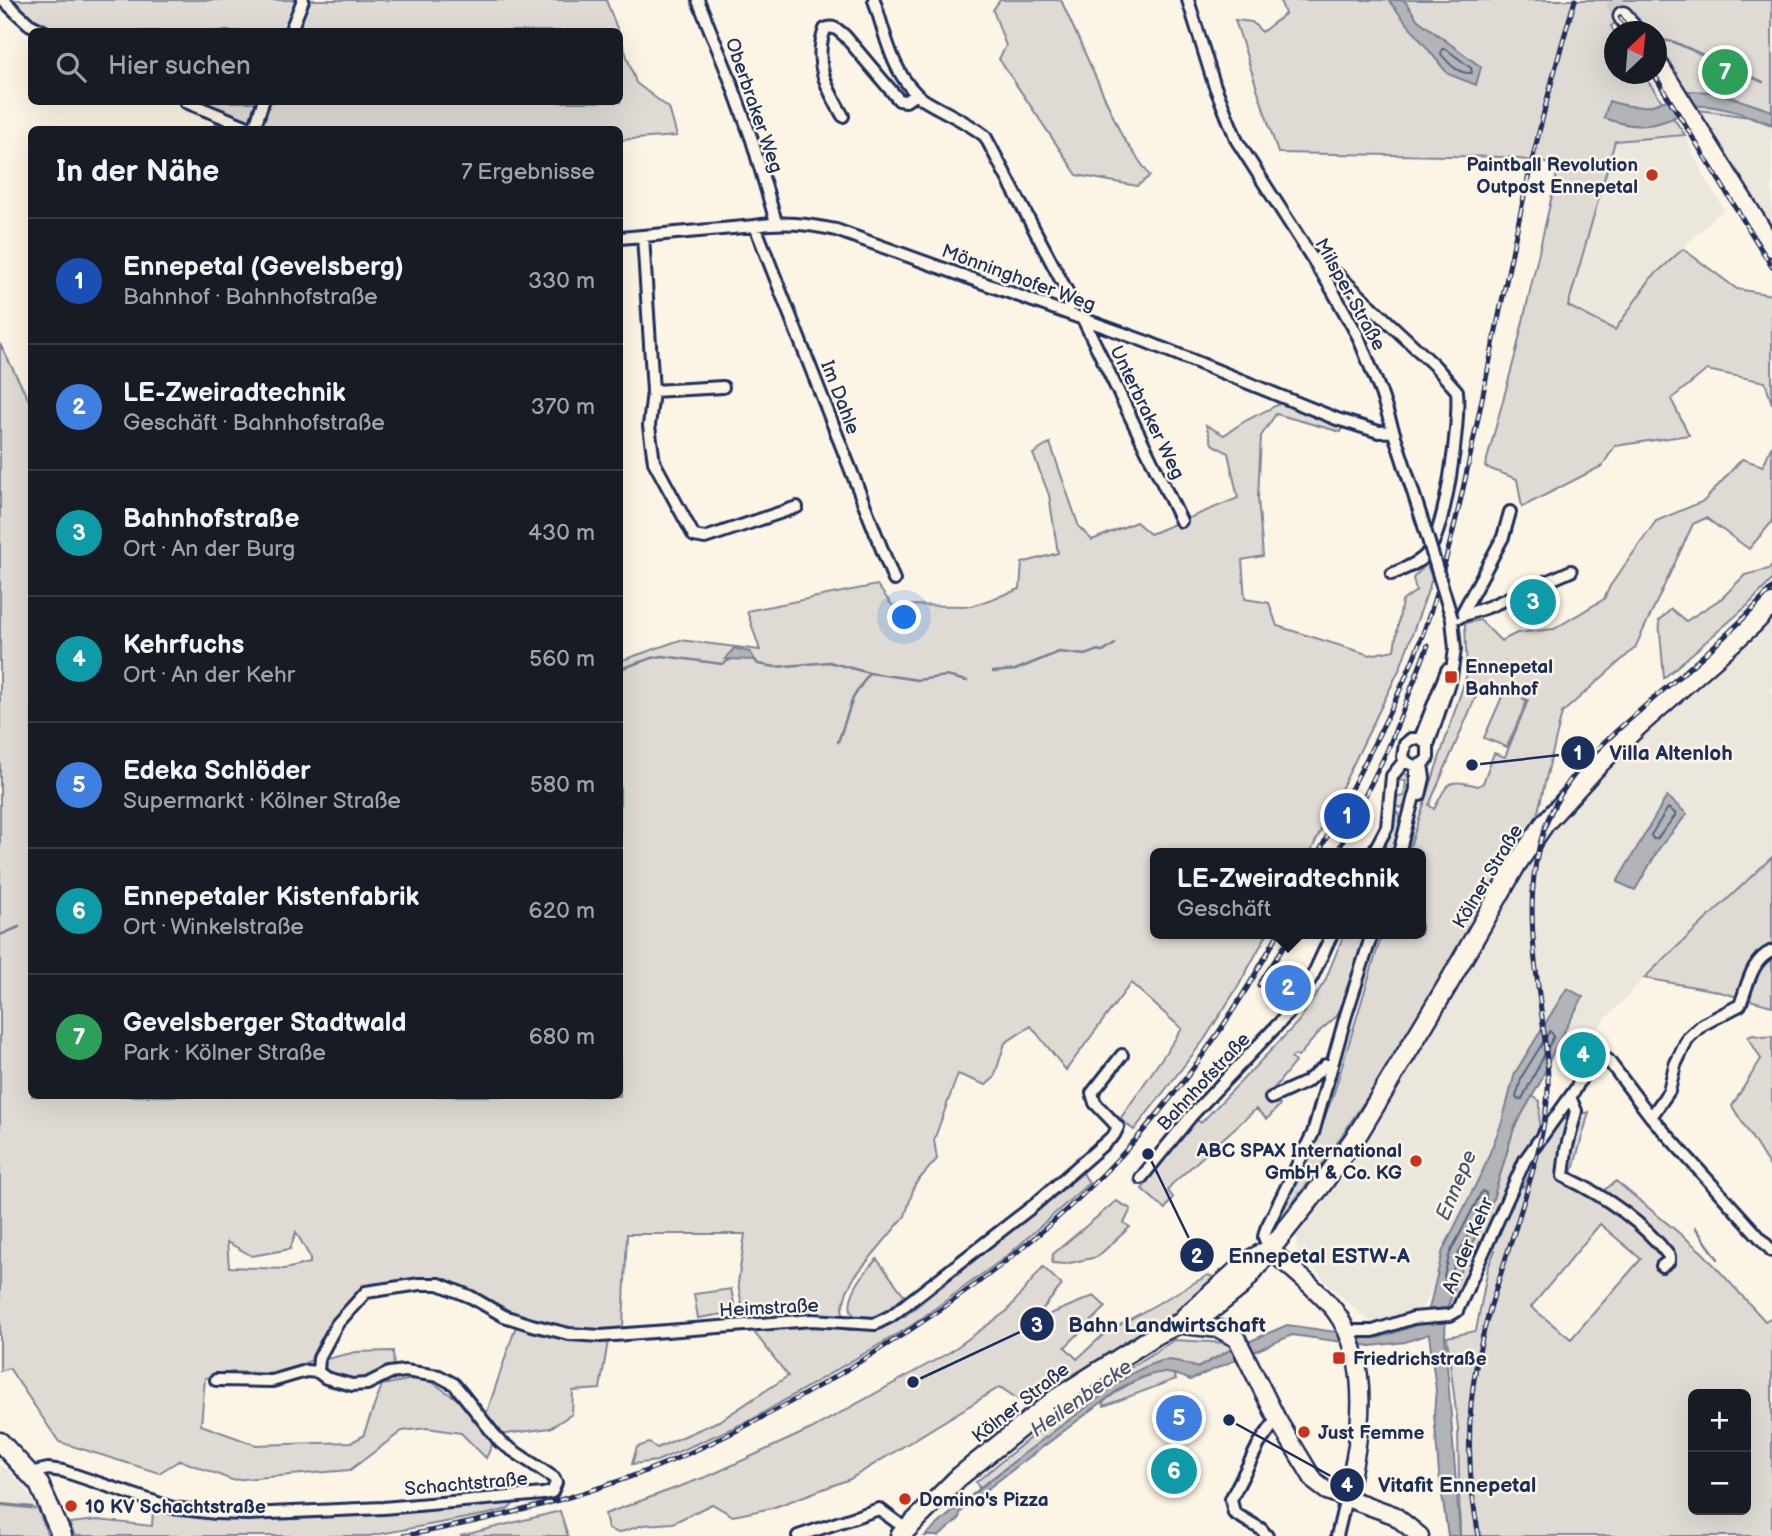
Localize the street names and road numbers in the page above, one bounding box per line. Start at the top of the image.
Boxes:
street label: Oberbraker Weg [720,35,787,176]
street label: Milsper Straße [1309,235,1390,355]
street label: Mönninghofer Weg [938,240,1099,317]
street label: Unterbraker Weg [1104,342,1189,483]
street label: Im Dahle [815,357,864,438]
street label: Kölner Straße [1448,821,1528,933]
street label: Bahnhofstraße [1153,1028,1255,1136]
street label: An der Kehr [1438,1193,1499,1297]
street label: Heimstraße [719,1294,819,1323]
street label: Kölner Straße [968,1358,1074,1448]
street label: Schachtstraße [404,1468,529,1501]

